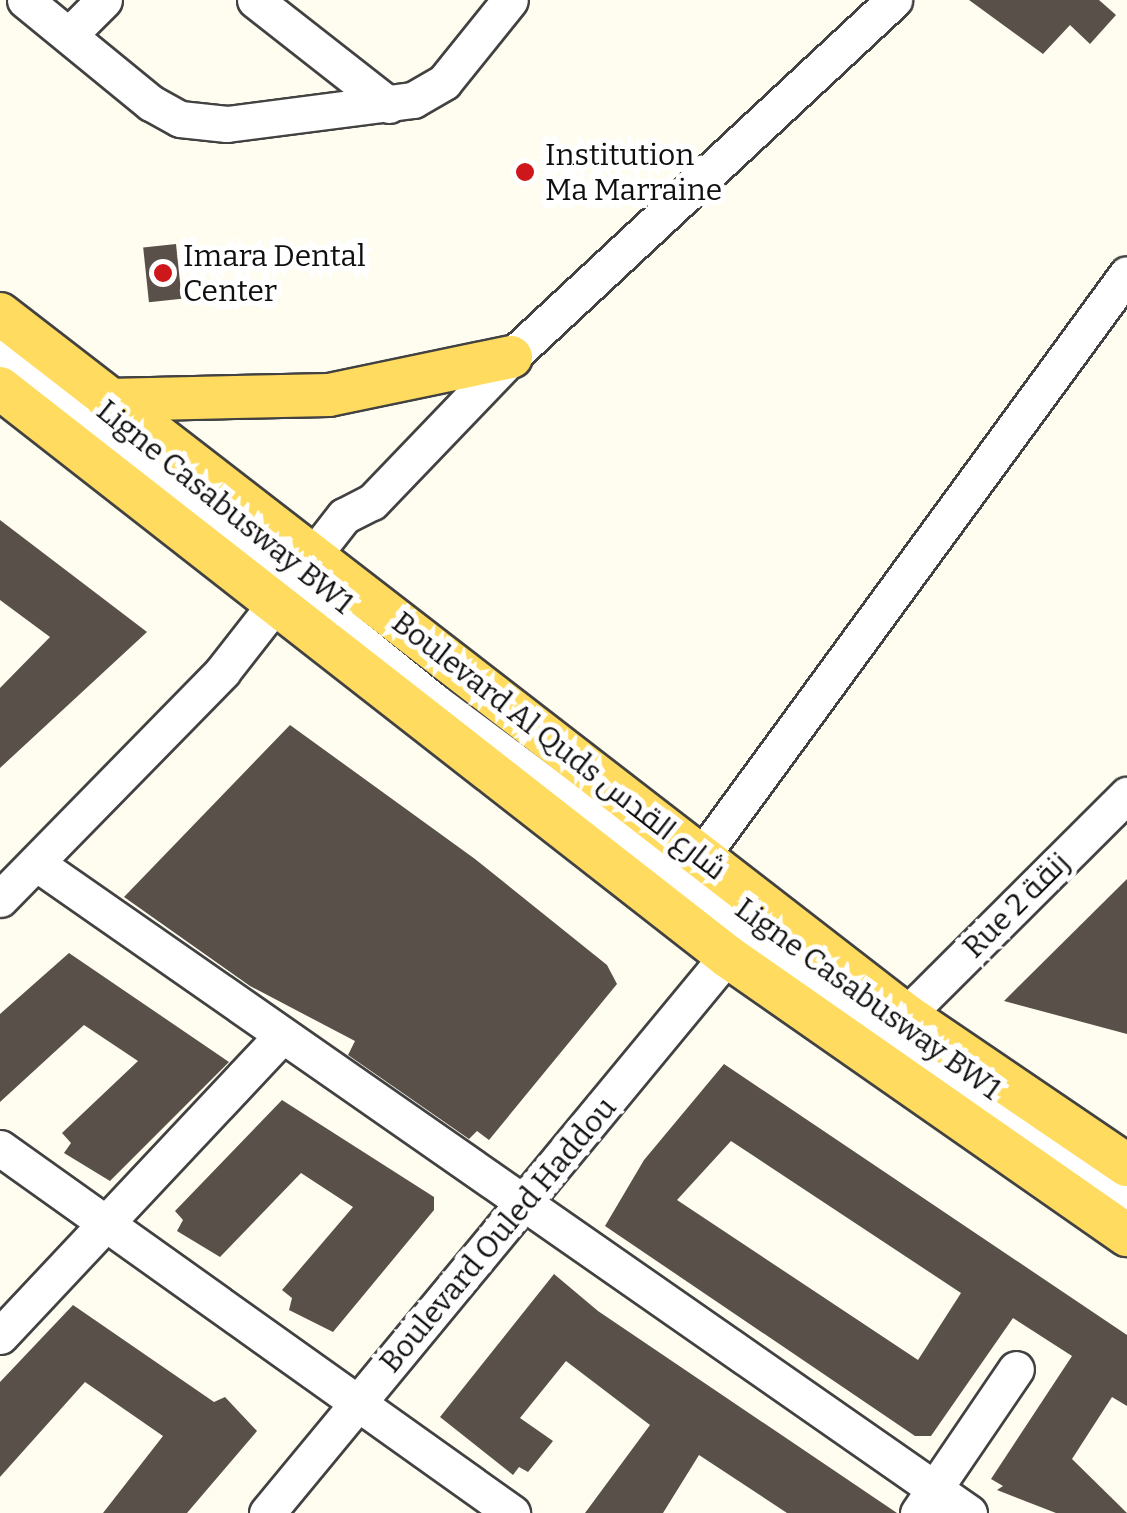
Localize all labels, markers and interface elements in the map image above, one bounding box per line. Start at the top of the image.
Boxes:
place label: Institution Ma Marraine [545,137,722,208]
marker: Institution Ma Marraine [514,161,536,183]
place label: Imara Dental Center [183,238,366,308]
marker: Imara Dental Center [152,262,174,284]
street label: Ligne Casabusway BW1 [90,393,360,621]
street label: Boulevard Al Quds شارع القدس [385,604,733,888]
street label: Rue 2 زنقة [956,845,1076,965]
street label: Ligne Casabusway BW1 [728,891,1008,1107]
street label: Boulevard Ouled Haddou [372,1090,624,1380]

